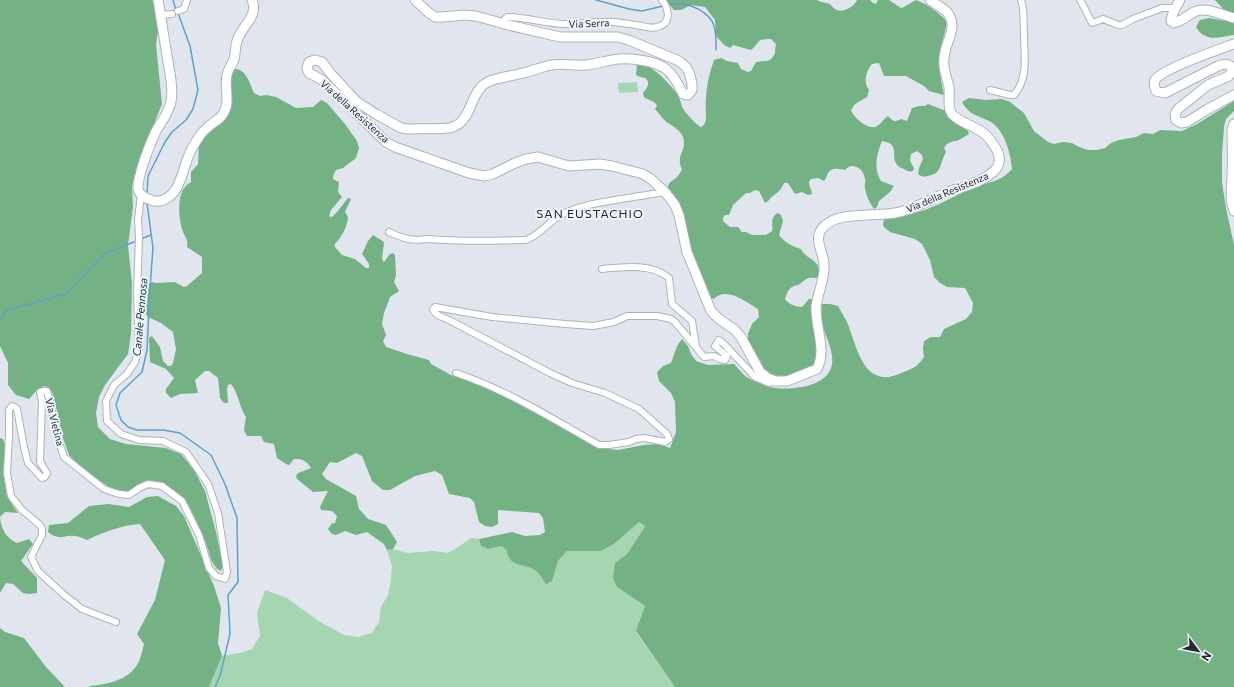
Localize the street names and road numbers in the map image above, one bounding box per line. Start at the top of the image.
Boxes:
street label: Via Serra [568,16,610,30]
street label: Via della Resistenza [318,77,392,145]
street label: Via della Resistenza [904,169,990,215]
street label: Via Vietina [43,397,67,447]

